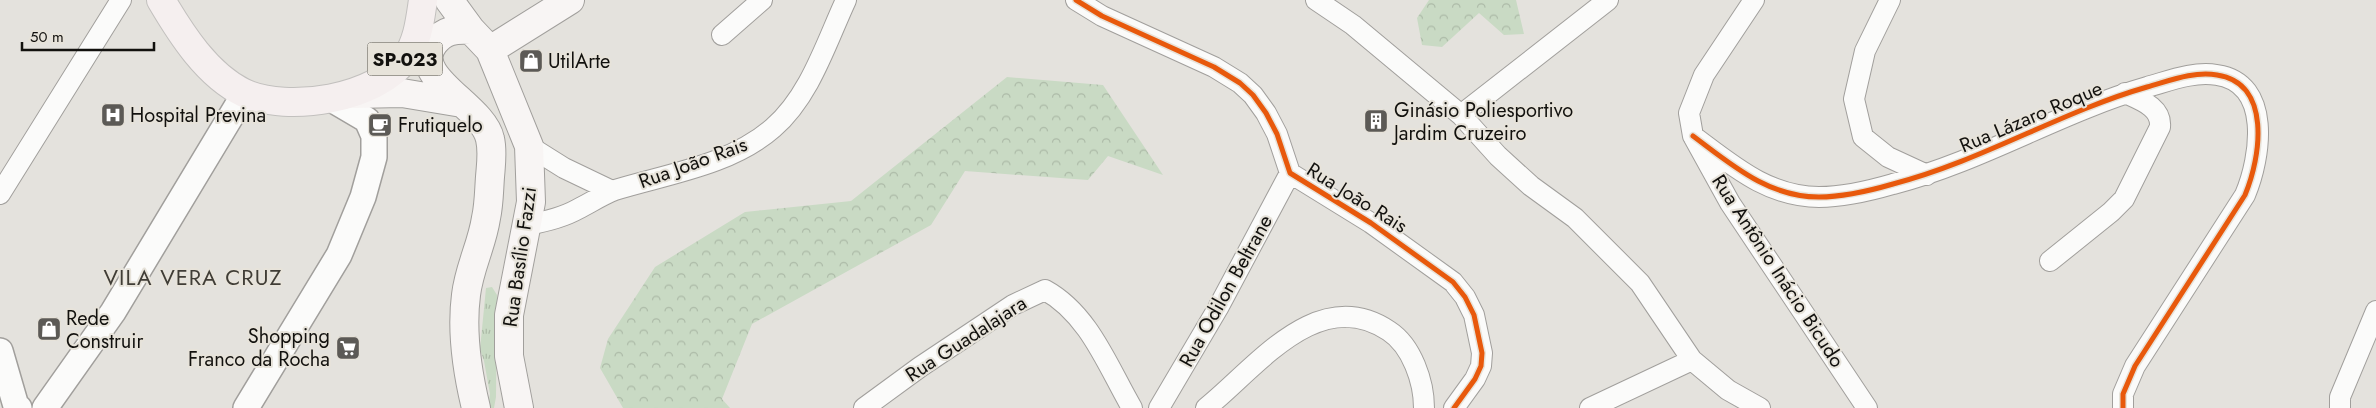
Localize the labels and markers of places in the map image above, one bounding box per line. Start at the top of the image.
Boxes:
place label: UtilArte [548,47,610,76]
shop icon: UtilArte [518,48,544,74]
place label: Ginásio Poliesportivo Jardim Cruzeiro [1391,96,1573,148]
place label: Hospital Previna [130,101,266,130]
hospital icon: Hospital Previna [100,102,126,128]
building icon: Ginásio Poliesportivo Jardim Cruzeiro [1363,108,1389,134]
place label: Frutiquelo [398,111,483,140]
cafe icon: Frutiquelo [367,112,393,138]
place label: Rede Construir [66,304,144,356]
shop icon: Rede Construir [36,316,62,342]
place label: Shopping Franco da Rocha [188,322,330,374]
supermarket icon: Shopping Franco da Rocha [335,335,361,361]

